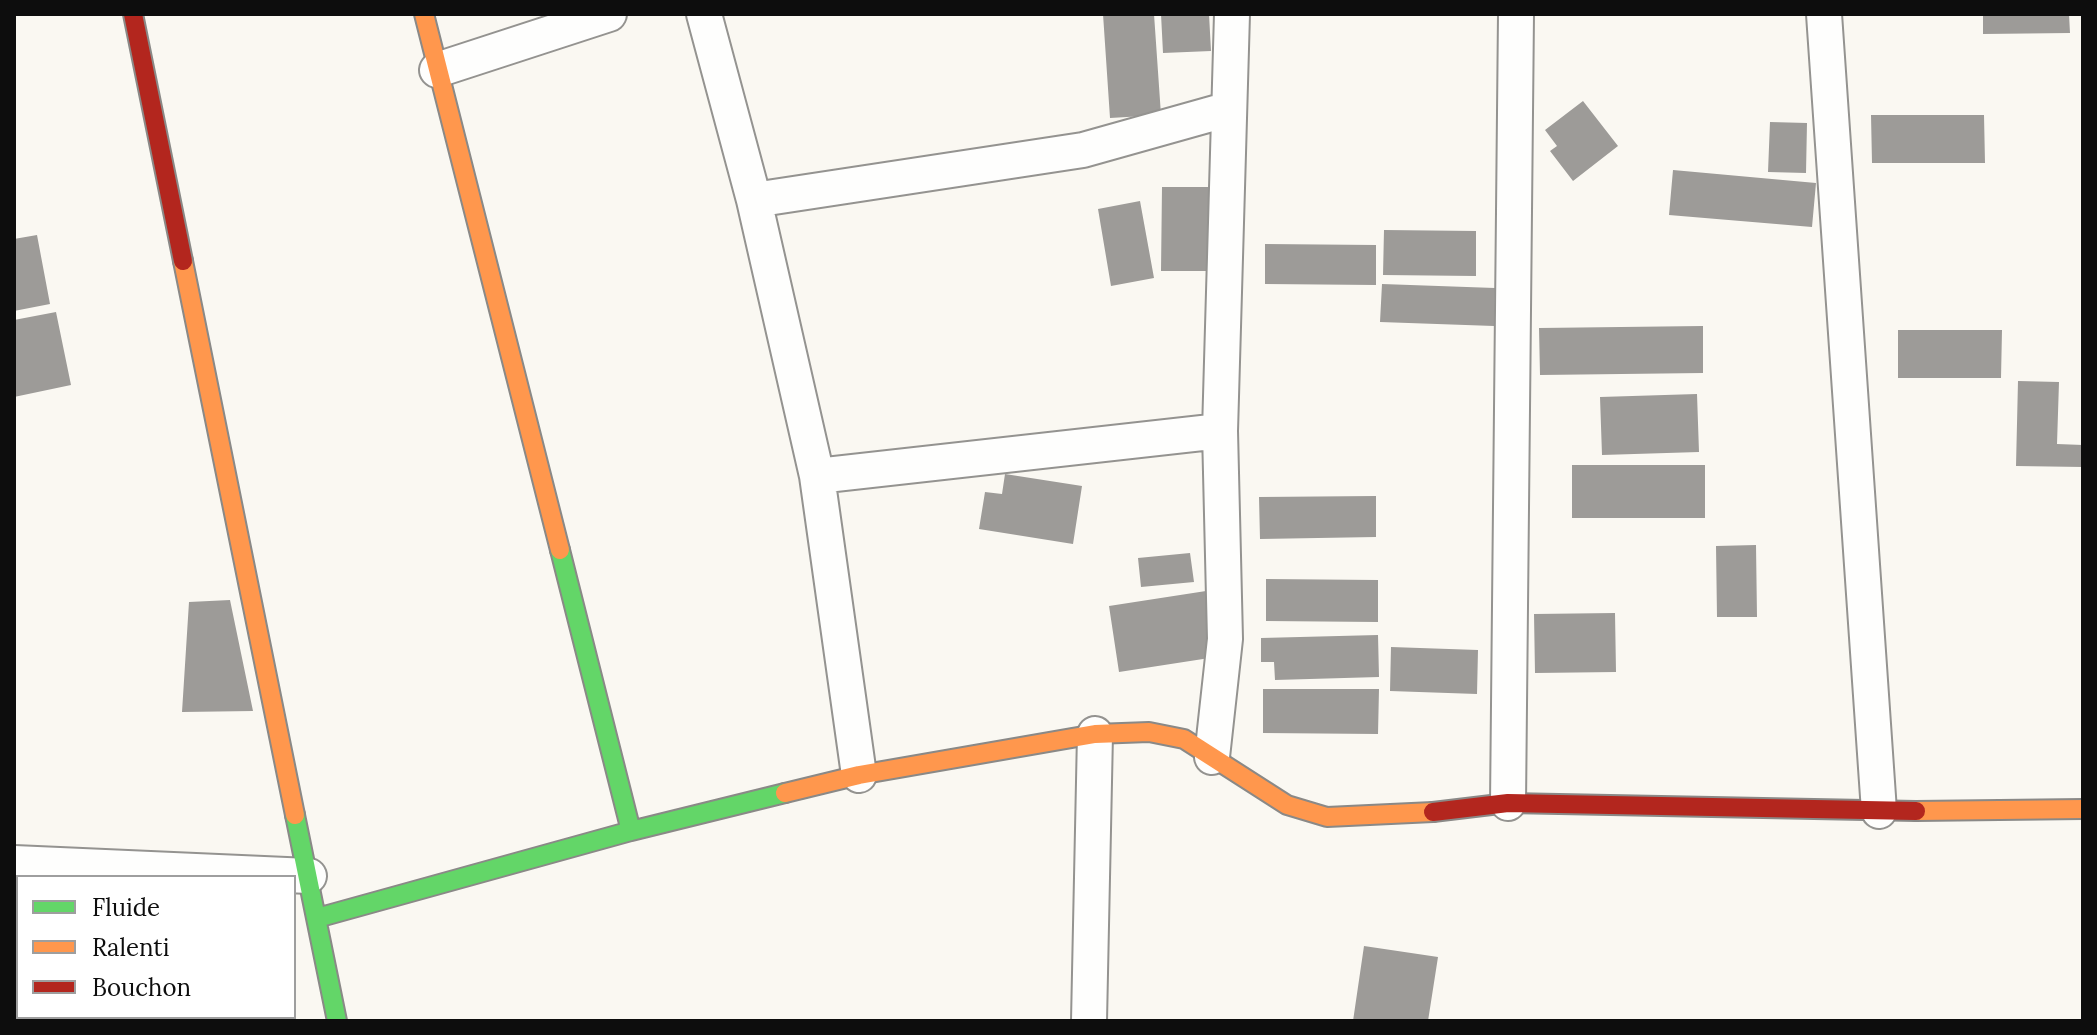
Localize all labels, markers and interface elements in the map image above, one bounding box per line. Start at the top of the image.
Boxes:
legend [16,875,296,1019]
text: Fluide [92,892,160,923]
text: Ralenti [92,932,169,963]
text: Bouchon [92,972,191,1003]

